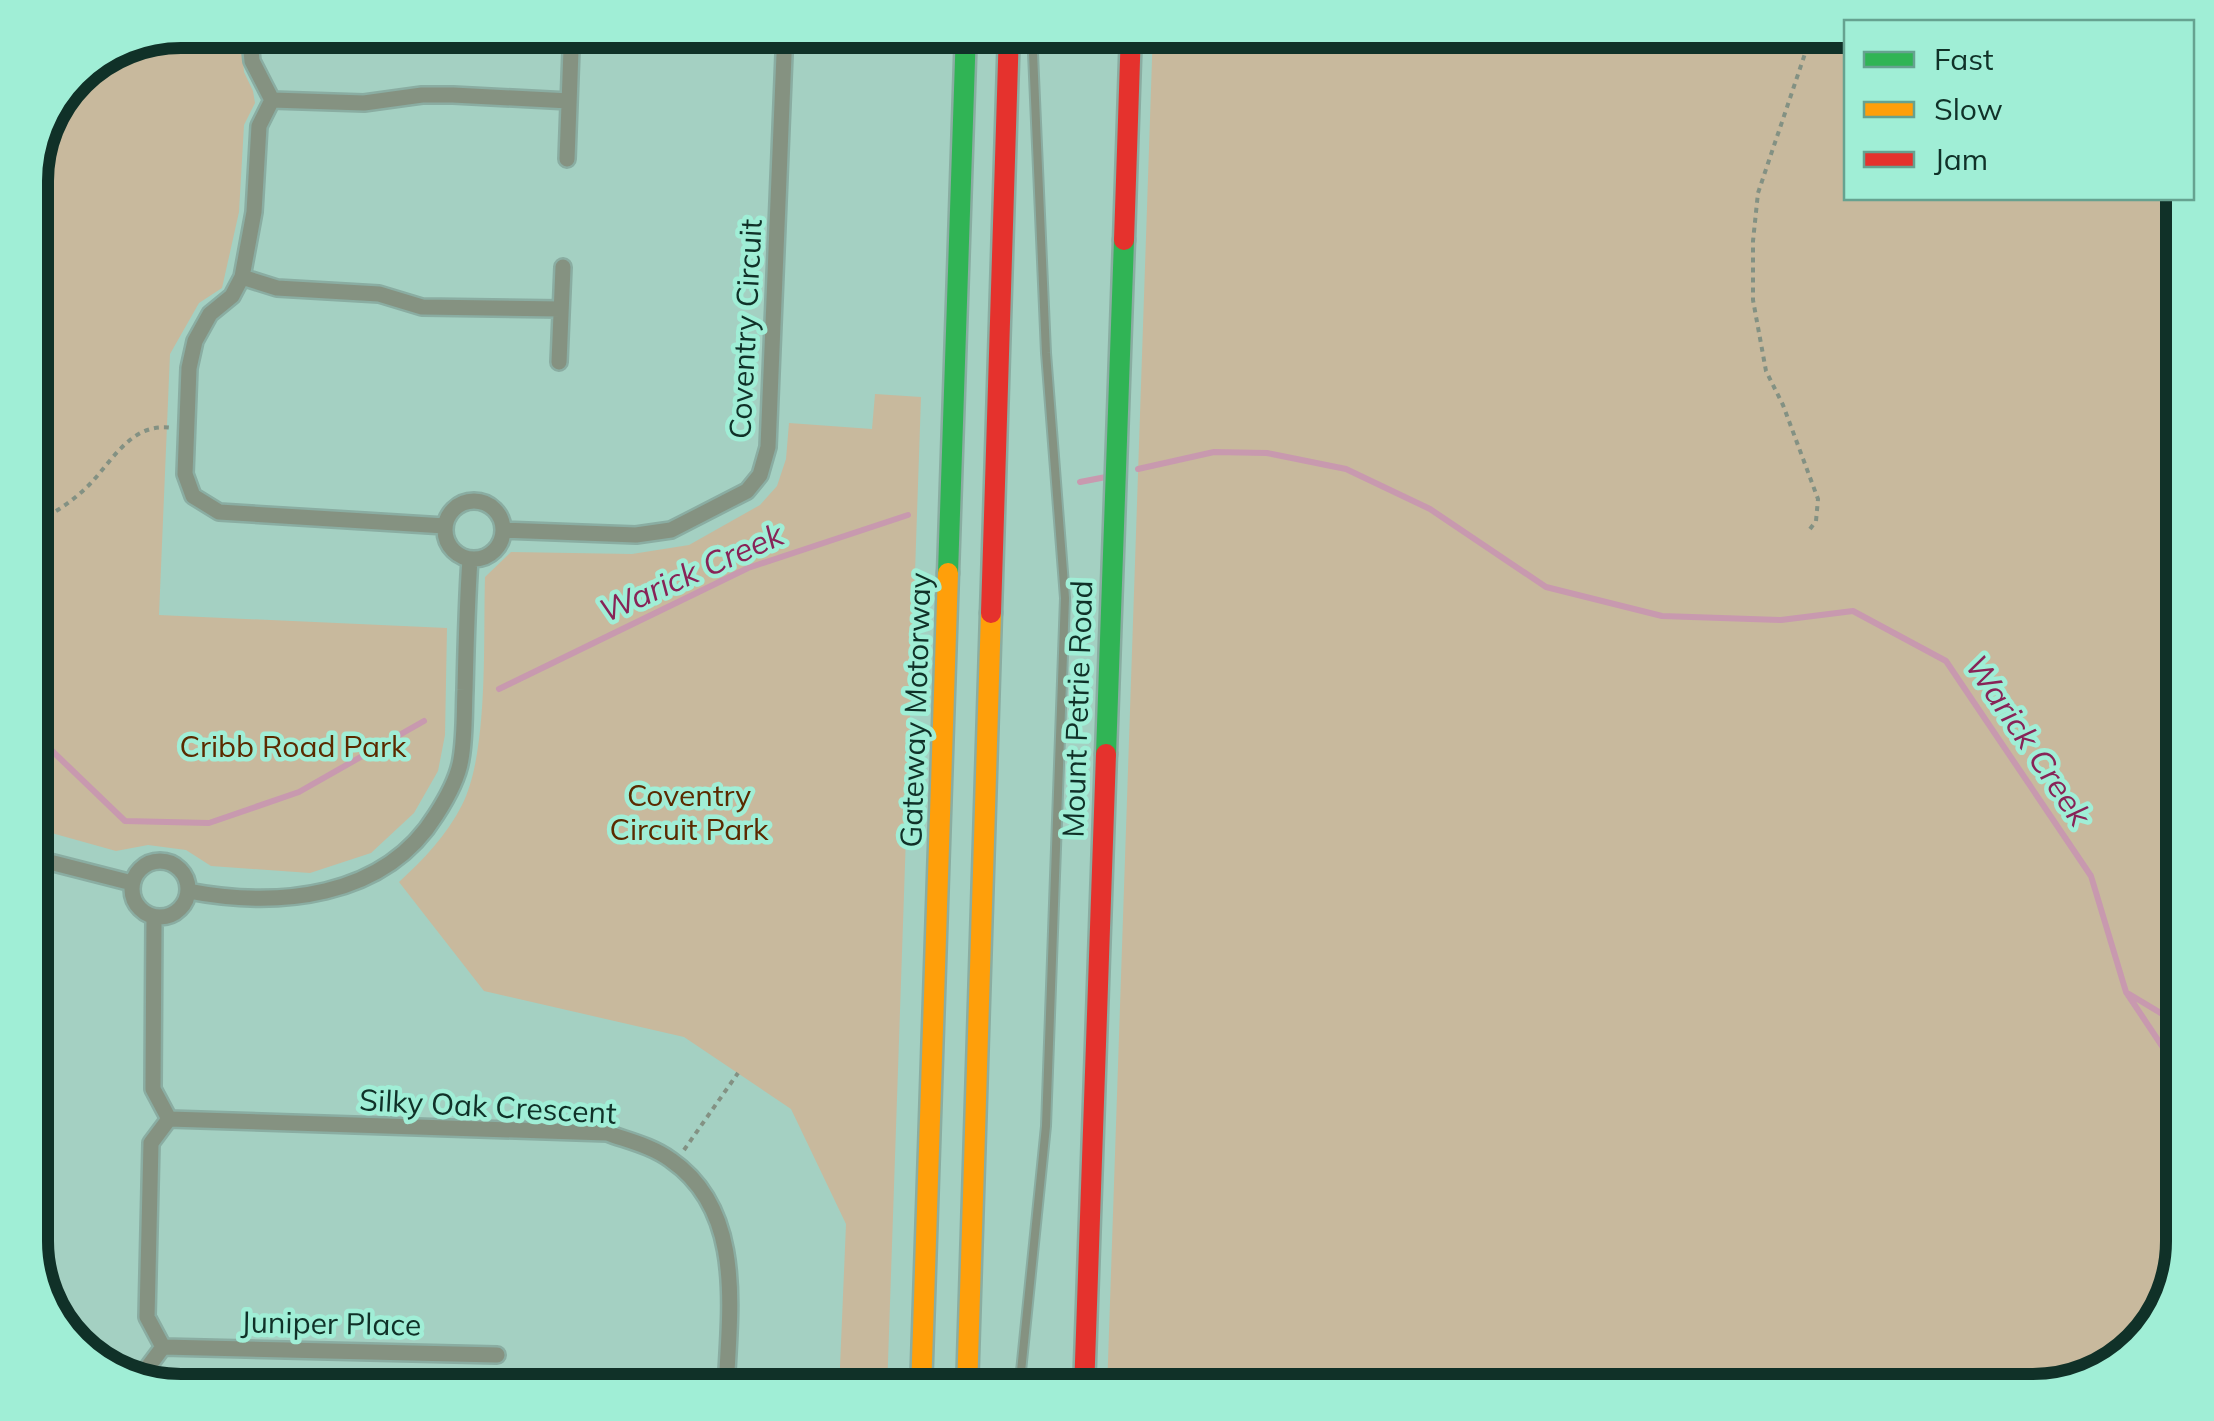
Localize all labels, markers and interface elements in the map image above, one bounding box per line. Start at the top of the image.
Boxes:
legend [1844,20,2194,200]
text: Fast [1934,40,1994,78]
text: Slow [1934,90,2003,128]
text: Jam [1934,140,1988,178]
street label: Coventry Circuit [720,218,770,440]
water label: Warick Creek [593,513,791,630]
street label: Gateway Motorway [891,572,939,848]
street label: Mount Petrie Road [1054,580,1100,838]
water label: Warick Creek [1957,647,2102,834]
park label: Cribb Road Park [180,727,407,765]
park label: Coventry Circuit Park [609,776,769,848]
street label: Silky Oak Crescent [358,1080,618,1132]
street label: Juniper Place [240,1302,422,1344]

